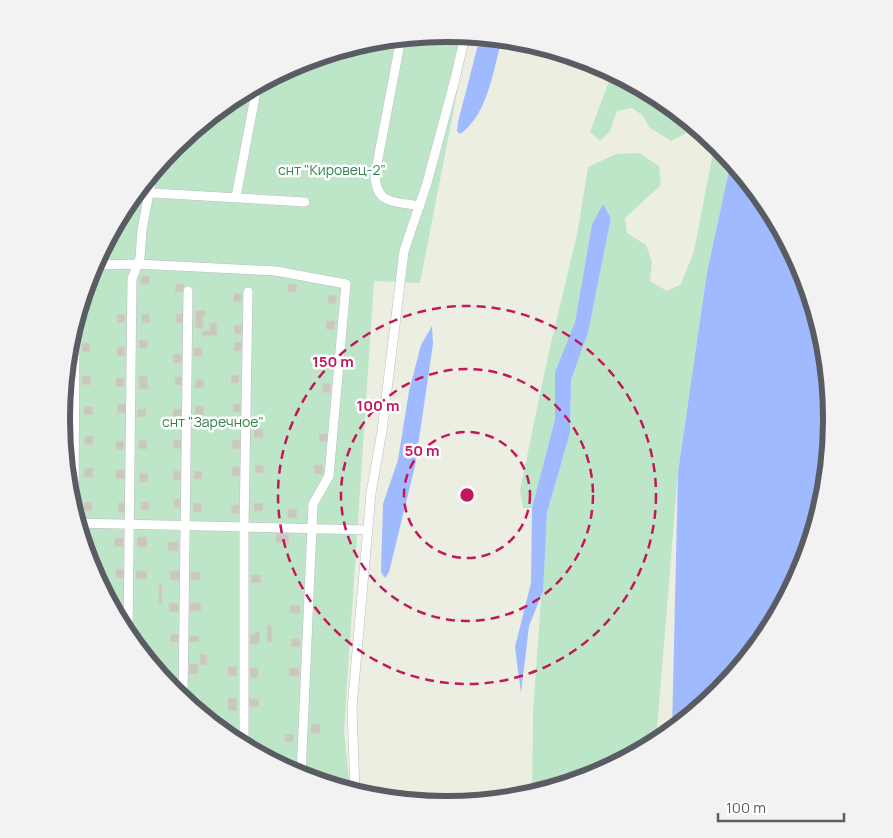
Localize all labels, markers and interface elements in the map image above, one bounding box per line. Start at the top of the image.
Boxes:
park label: снт "Кировец-2" [278,160,386,179]
text: 150 m [312,351,354,372]
text: 100 m [357,395,399,416]
park label: снт "Заречное" [162,412,264,431]
text: 50 m [404,440,440,461]
centre of rings [458,486,476,504]
scale bar [718,790,844,822]
text: 100 m [726,797,766,818]

